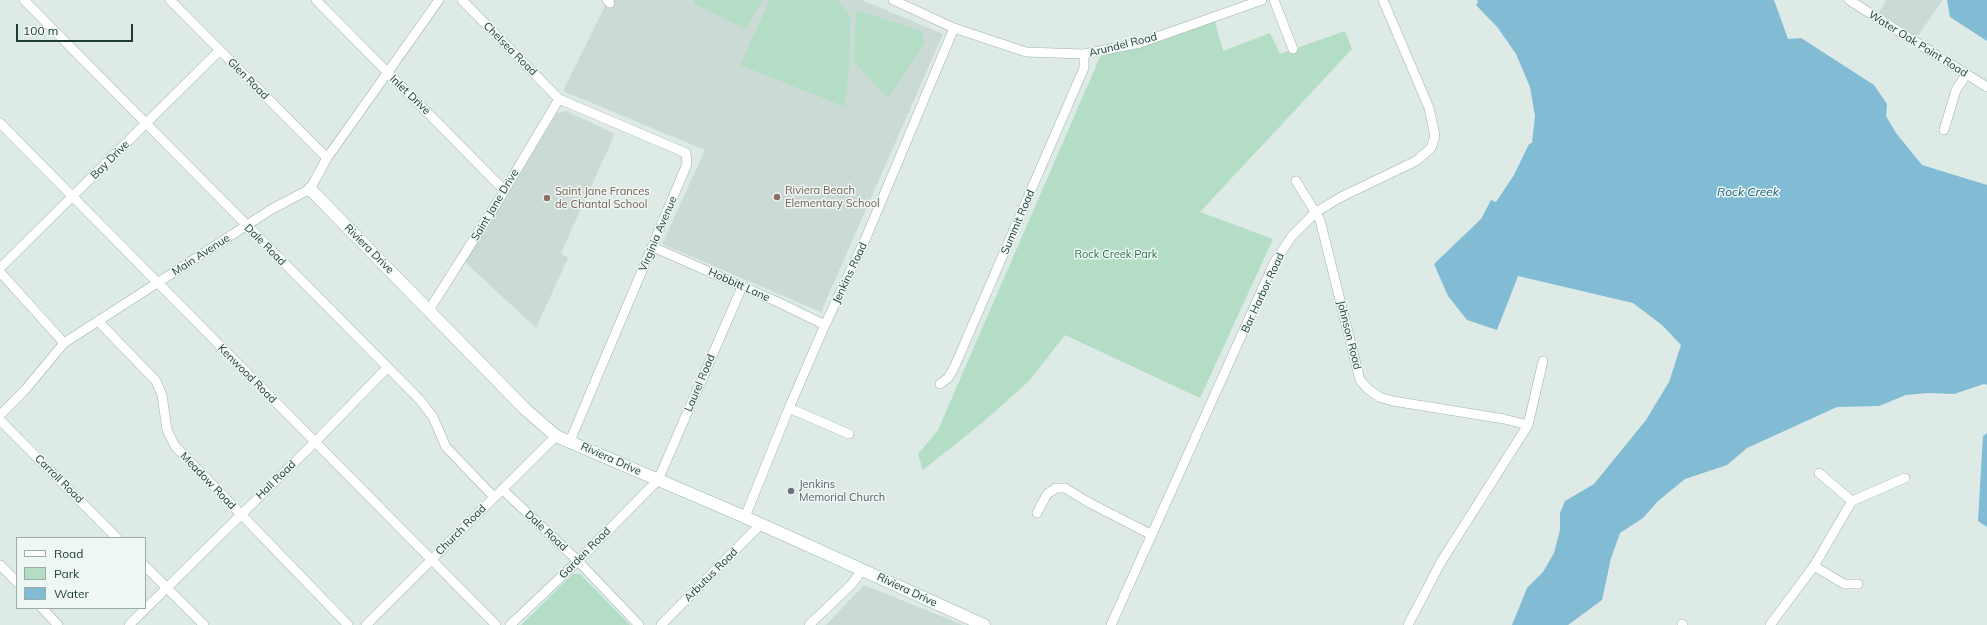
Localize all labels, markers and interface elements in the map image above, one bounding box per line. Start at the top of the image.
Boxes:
street label: Water Oak Point Road [1866,8,1970,80]
scale bar [18,16,135,42]
street label: Chelsea Road [480,19,540,79]
text: 100 m [23,23,58,38]
street label: Arundel Road [1087,30,1159,60]
street label: Glen Road [225,56,271,102]
street label: Inlet Drive [387,72,433,118]
street label: Bay Drive [88,138,132,182]
street label: Saint Jane Drive [468,167,522,243]
place label: Riviera Beach Elementary School [785,184,880,210]
place label: Saint Jane Frances de Chantal School [555,185,650,211]
water label: Rock Creek [1717,185,1779,199]
street label: Summit Road [998,188,1038,256]
marker: Riviera Beach Elementary School [772,192,782,202]
marker: Saint Jane Frances de Chantal School [542,193,552,203]
street label: Virginia Avenue [636,194,680,274]
street label: Riviera Drive [341,221,397,277]
street label: Dale Road [242,222,288,268]
street label: Main Avenue [170,231,232,279]
street label: Jenkins Road [830,240,870,306]
park label: Rock Creek Park [1075,248,1157,262]
street label: Bar Harbor Road [1239,251,1287,335]
street label: Hobbitt Lane [706,266,772,304]
street label: Johnson Road [1334,299,1364,371]
street label: Kenwood Road [215,342,279,406]
street label: Laurel Road [682,352,718,414]
street label: Riviera Drive [579,440,643,478]
street label: Meadow Road [177,450,239,512]
street label: Carroll Road [32,452,86,506]
street label: Hall Road [253,458,299,502]
place label: Jenkins Memorial Church [799,478,885,504]
marker: Jenkins Memorial Church [786,486,796,496]
street label: Church Road [433,502,489,558]
street label: Dale Road [522,508,570,554]
street label: Garden Road [556,524,614,582]
legend [16,537,146,609]
street label: Arbutus Road [681,545,741,605]
text: Road [54,546,83,561]
text: Park [54,566,79,581]
street label: Riviera Drive [875,570,939,610]
text: Water [54,586,89,601]

